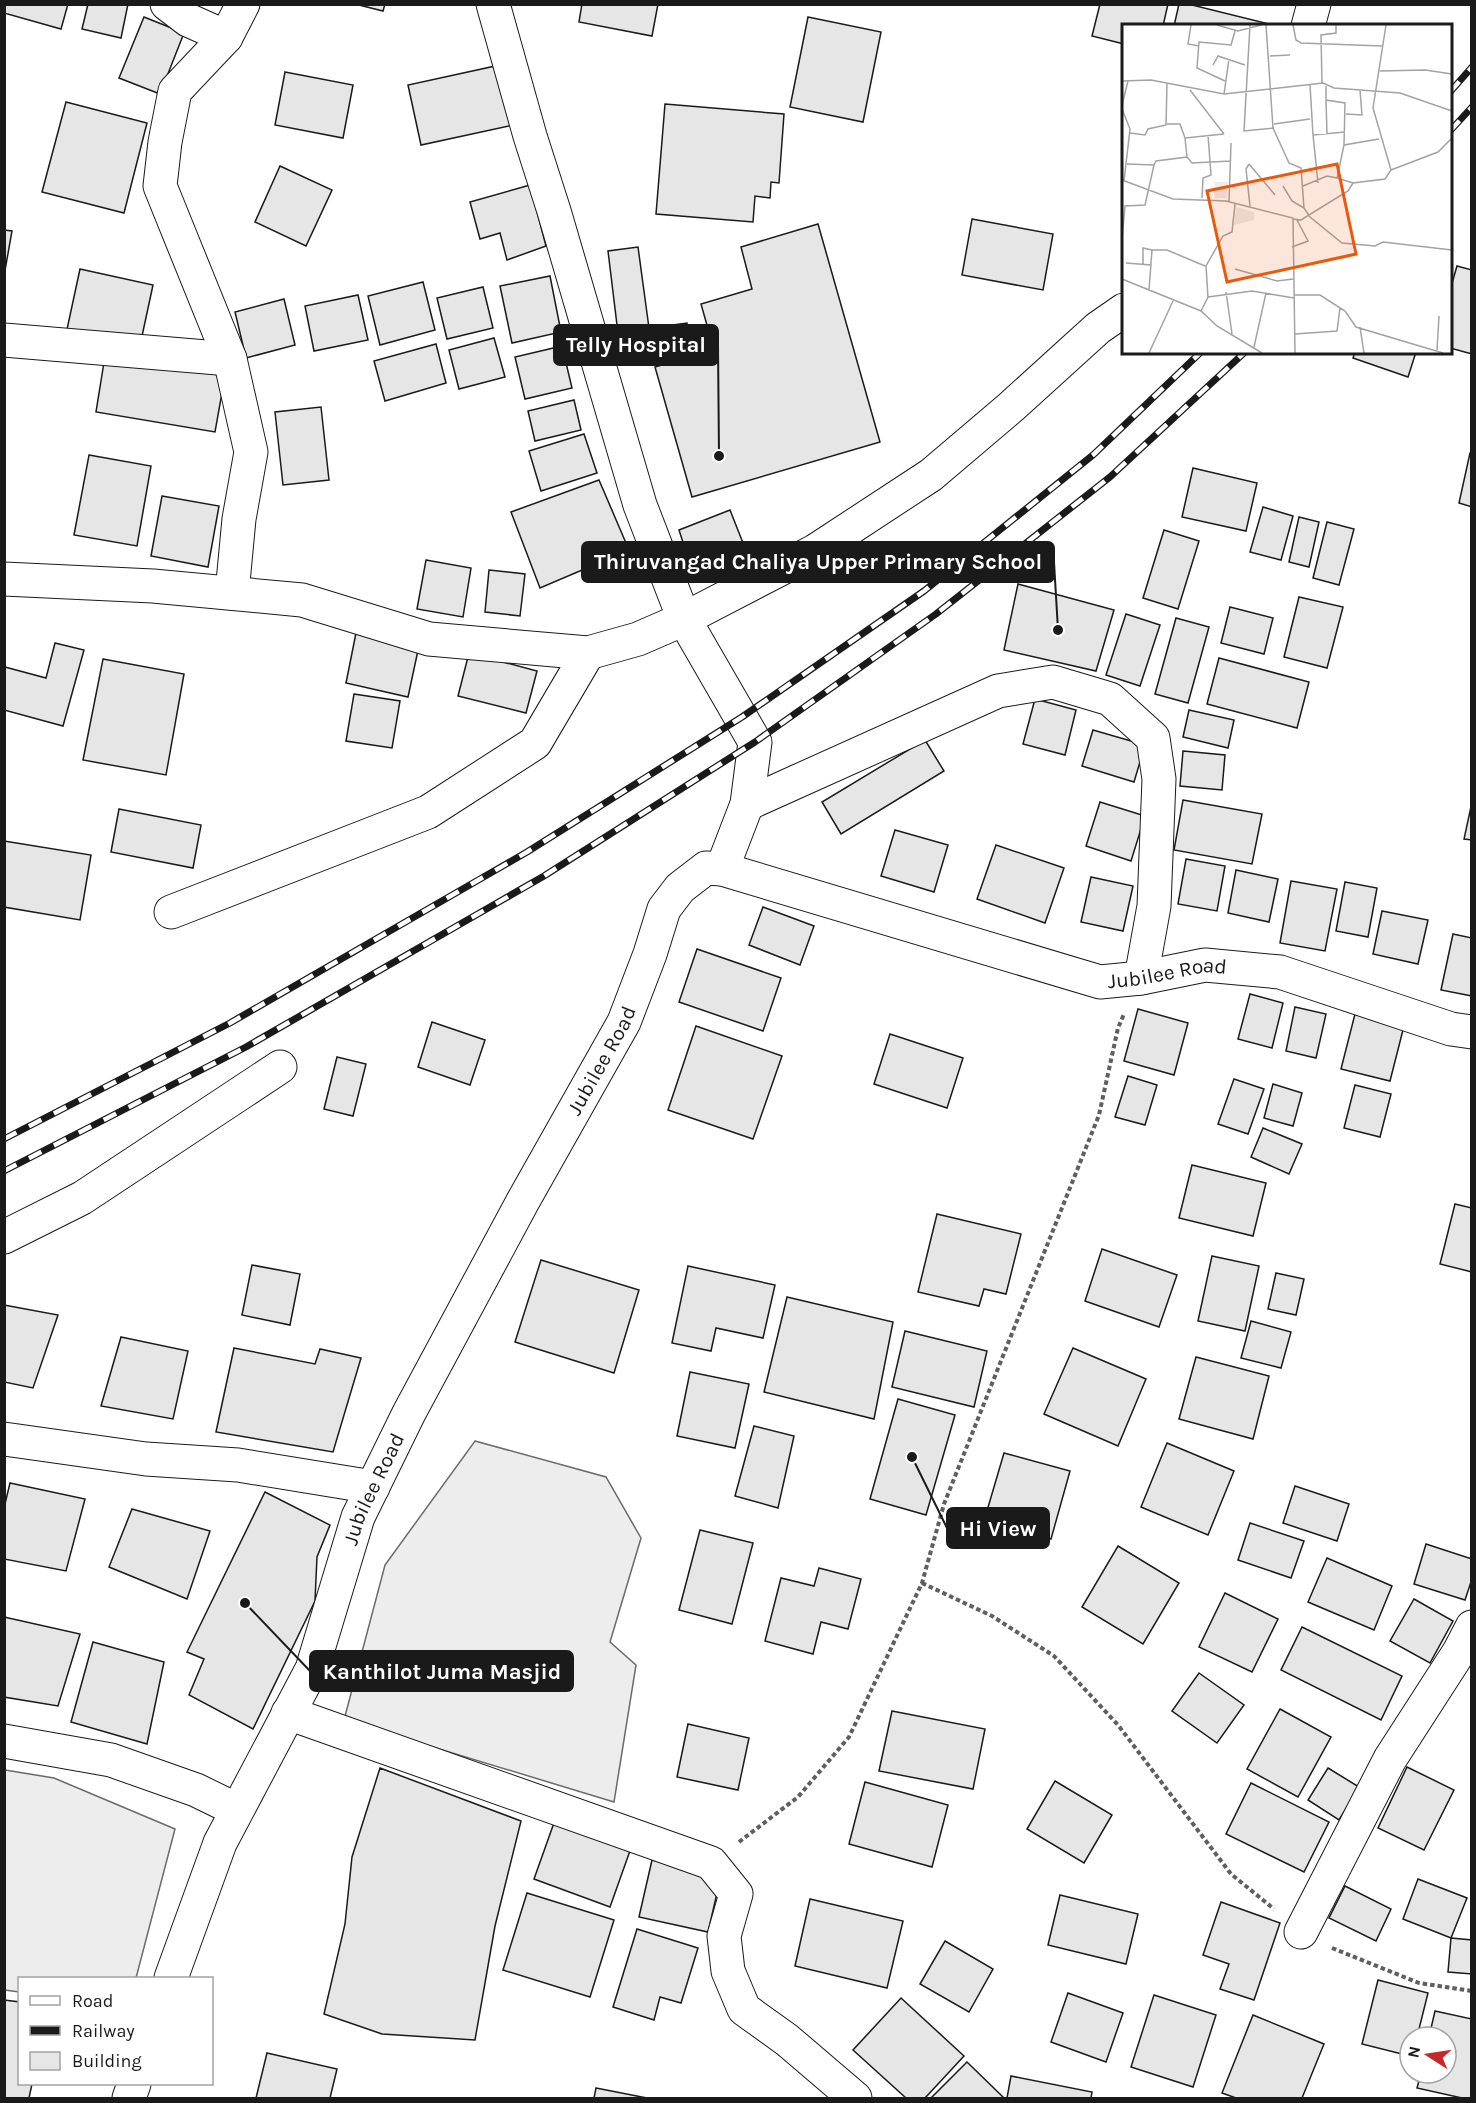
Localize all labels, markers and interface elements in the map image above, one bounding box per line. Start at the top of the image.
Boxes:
inset map [1122,24,1452,354]
callout: Telly Hospital [554,325,718,365]
text: Telly Hospital [566,332,706,358]
callout: Thiruvangad Chaliya Upper Primary School [582,542,1054,582]
text: Thiruvangad Chaliya Upper Primary School [594,549,1042,575]
street label: Jubilee Road [1106,953,1228,993]
street label: Jubilee Road [562,1003,641,1119]
street label: Jubilee Road [338,1429,409,1548]
callout: Hi View [947,1508,1049,1548]
text: Hi View [959,1516,1037,1542]
callout: Kanthilot Juma Masjid [310,1651,573,1691]
text: Kanthilot Juma Masjid [323,1659,561,1685]
legend [18,1977,213,2085]
text: Road [72,1990,113,2012]
text: Railway [72,2020,135,2042]
north arrow [1398,2025,1458,2085]
text: N [1403,2044,1424,2060]
text: Building [72,2050,142,2072]

